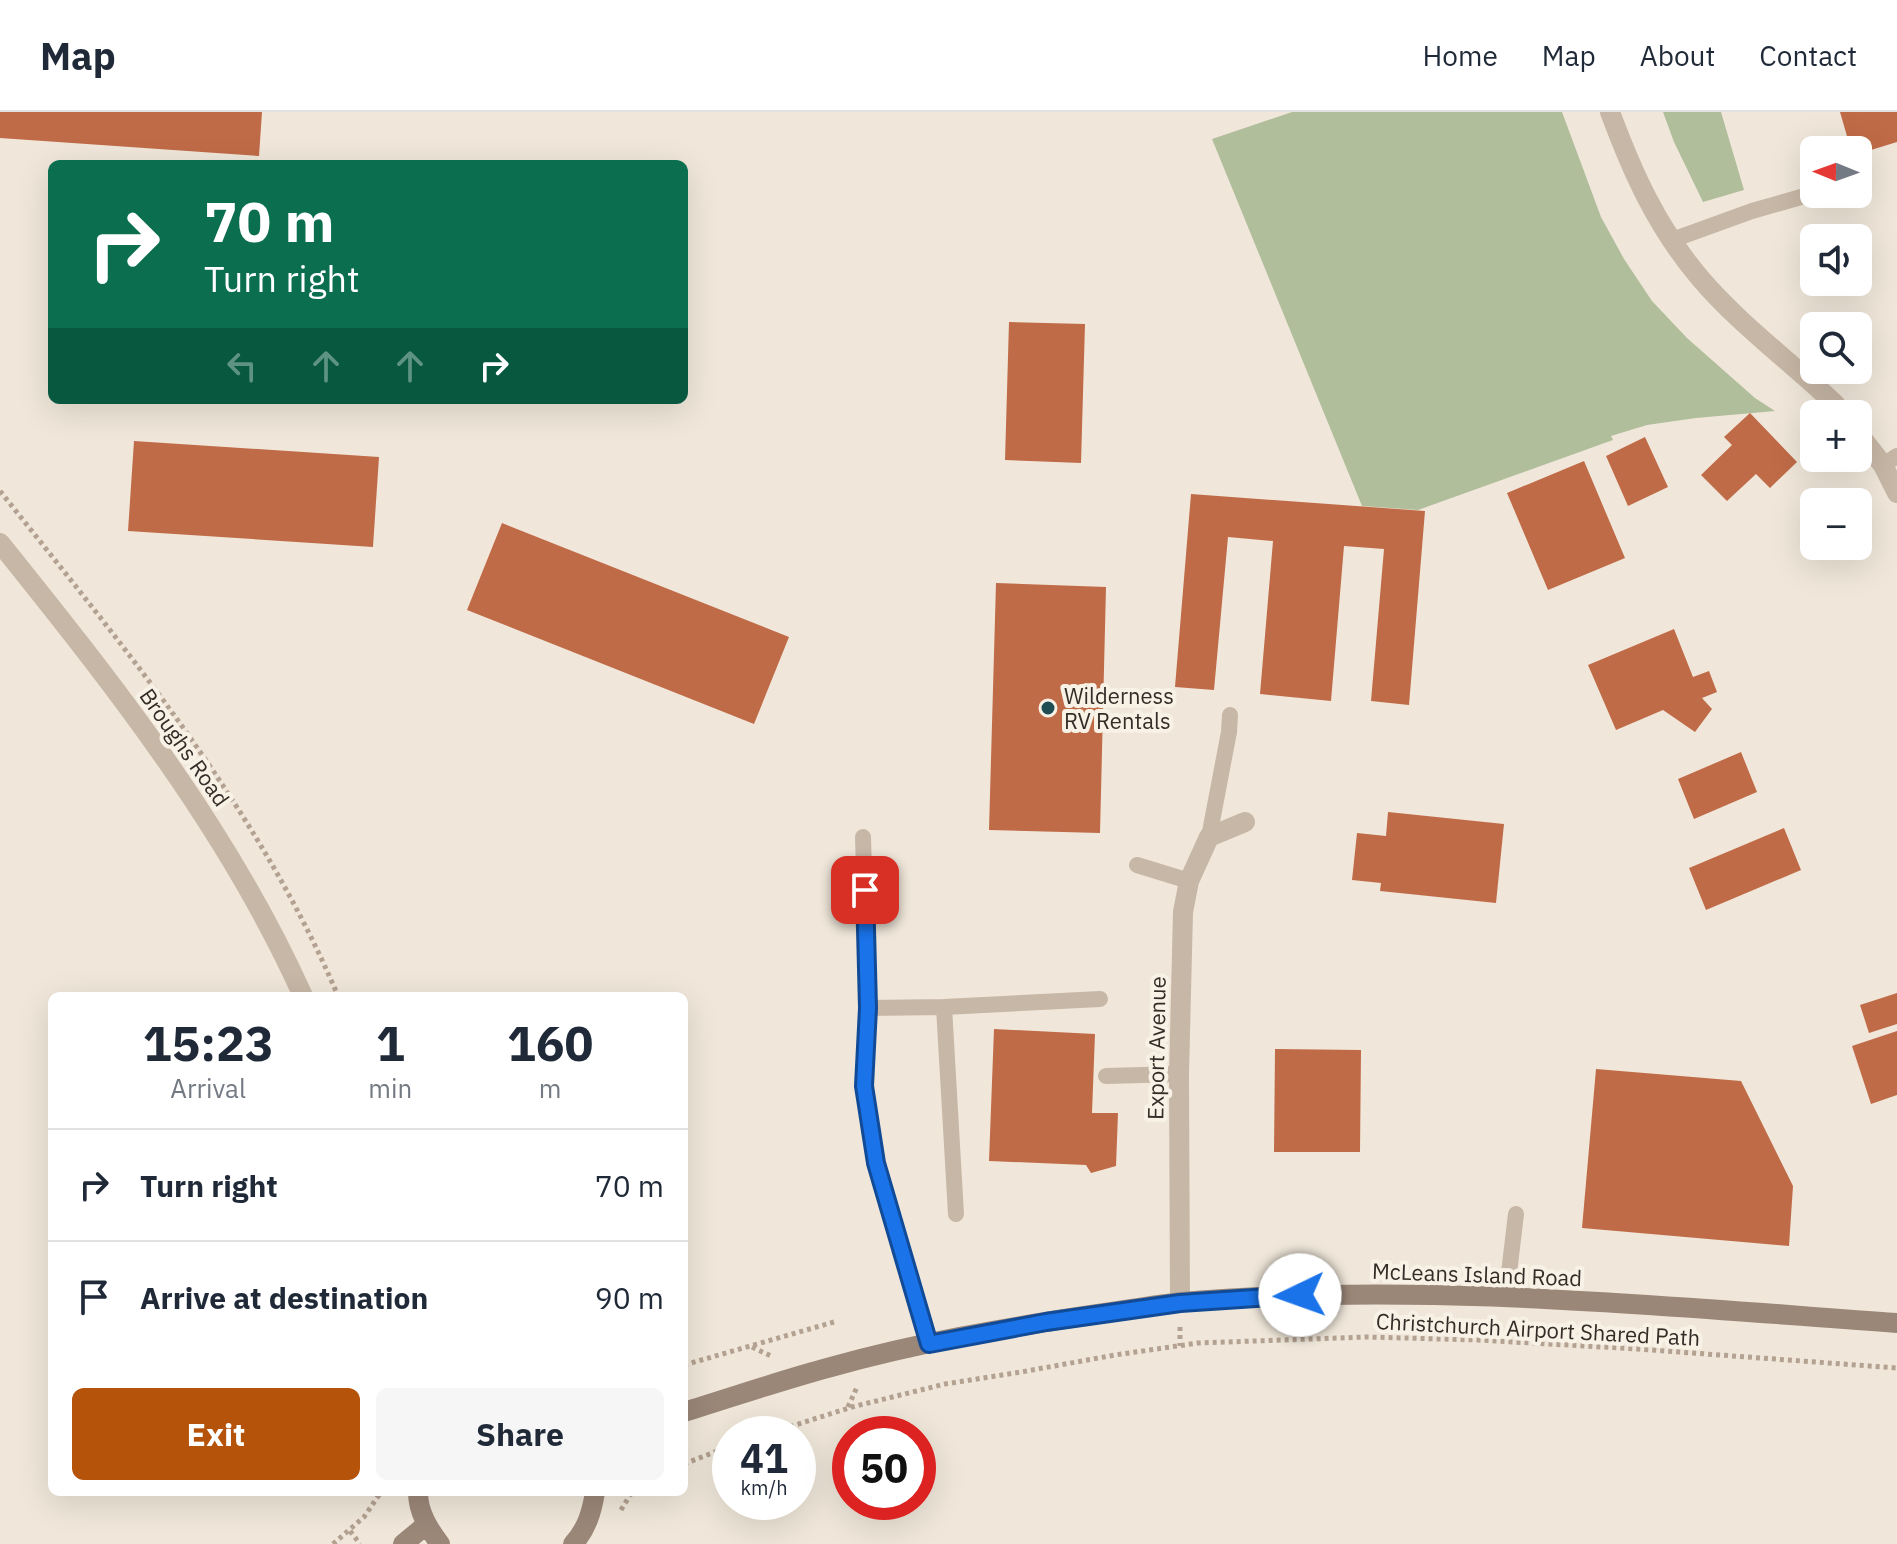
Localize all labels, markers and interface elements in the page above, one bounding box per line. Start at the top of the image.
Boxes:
text: Map [40,31,116,80]
text: Home [1422,37,1498,74]
text: Map [1542,37,1596,74]
text: About [1640,37,1715,74]
text: Contact [1759,37,1857,74]
north arrow [1800,136,1872,208]
map controls [1800,136,1872,560]
text: 70 m [204,185,334,257]
icon: right [72,192,176,296]
button: sound [1800,224,1872,296]
text: Turn right [204,255,360,302]
button: search [1800,312,1872,384]
icon: left [220,344,264,388]
icon: ahead [304,344,348,388]
icon: ahead [388,344,432,388]
icon: right [472,344,516,388]
button: + [1800,400,1872,472]
button: − [1800,488,1872,560]
place label: Wilderness RV Rentals [1064,681,1174,735]
street label: Broughs Road [134,682,236,812]
marker: Wilderness RV Rentals [1039,699,1057,717]
pin [831,856,899,924]
icon: arrive [843,868,887,912]
street label: Export Avenue [1140,976,1172,1120]
text: 15:23 [143,1012,274,1074]
text: 1 [376,1012,405,1074]
text: 160 [507,1012,593,1074]
text: Arrival [170,1071,246,1105]
text: min [368,1071,412,1105]
text: m [539,1071,561,1105]
icon: right [72,1163,116,1207]
text: Turn right [140,1166,278,1205]
text: 70 m [595,1166,664,1205]
position arrow [1258,1253,1342,1337]
street label: McLeans Island Road [1371,1256,1583,1292]
icon: arrive [72,1275,116,1319]
text: Arrive at destination [140,1278,428,1317]
text: 90 m [595,1278,664,1317]
street label: Christchurch Airport Shared Path [1375,1306,1701,1352]
button: Exit [72,1388,360,1480]
button: Share [376,1388,664,1480]
speed limit sign: 50 [832,1416,936,1520]
text: 41 [740,1432,788,1484]
text: km/h [740,1474,788,1501]

